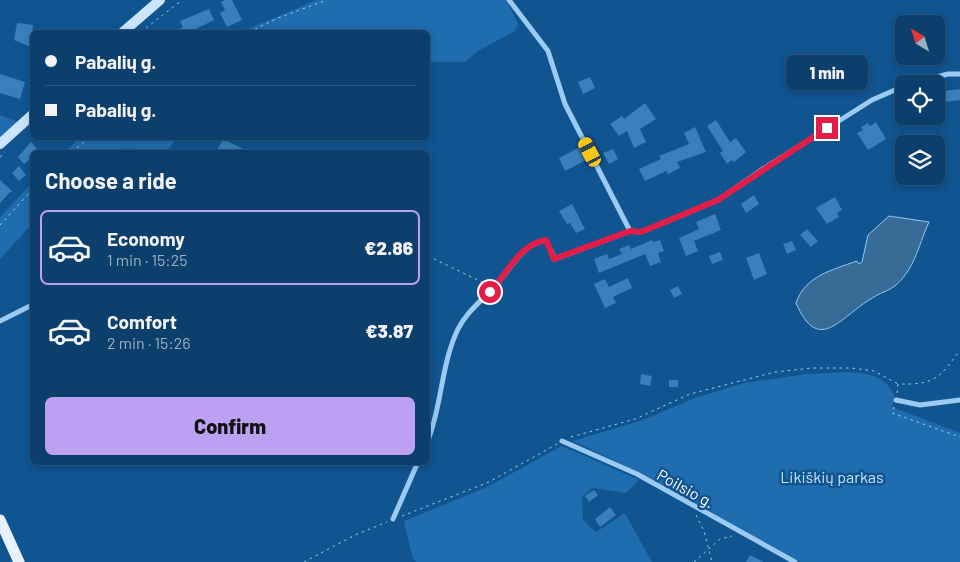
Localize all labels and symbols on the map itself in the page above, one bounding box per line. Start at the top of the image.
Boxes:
north arrow [895,15,945,65]
callout: 1 min [786,56,868,90]
route end [816,117,838,139]
car [576,135,603,169]
route start [479,281,501,303]
street label: Poilsio g. [654,465,718,511]
park label: Likiškių parkas [780,467,884,486]

